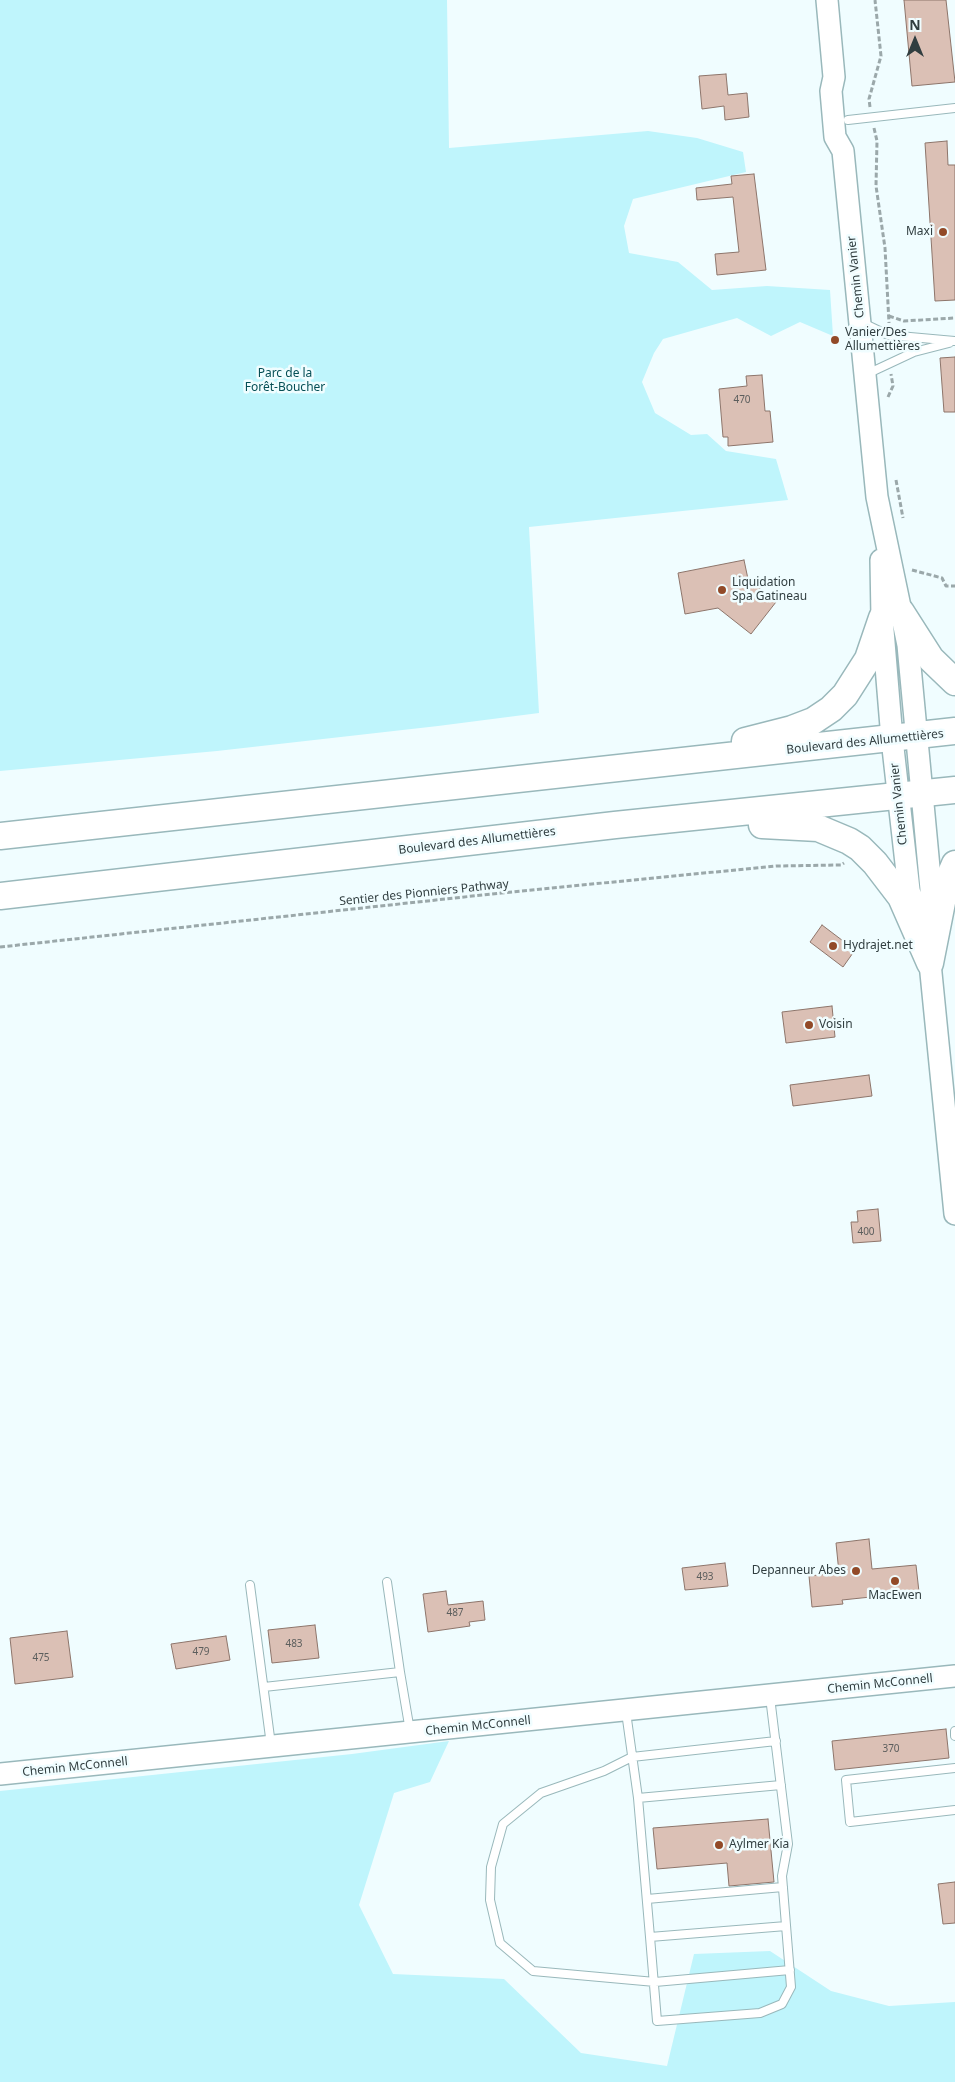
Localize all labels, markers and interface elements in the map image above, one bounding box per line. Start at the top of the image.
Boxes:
north arrow [890,15,940,65]
text: N [909,15,921,34]
place label: Maxi [906,225,933,239]
marker: Maxi [937,226,949,238]
street label: Chemin Vanier [845,235,867,319]
place label: Vanier/Des Allumettières [845,326,920,354]
marker: Vanier/Des Allumettières [829,334,841,346]
park label: Parc de la Forêt-Boucher [245,367,325,395]
house number: 470 [733,394,751,406]
place label: Liquidation Spa Gatineau [732,576,807,604]
marker: Liquidation Spa Gatineau [716,584,728,596]
street label: Boulevard des Allumettières [786,727,944,757]
street label: Chemin Vanier [888,762,910,846]
street label: Boulevard des Allumettières [398,824,556,858]
street label: Sentier des Pionniers Pathway [339,877,509,909]
place label: Hydrajet.net [843,939,913,953]
marker: Hydrajet.net [827,940,839,952]
place label: Voisin [819,1018,853,1032]
marker: Voisin [803,1019,815,1031]
house number: 400 [857,1226,875,1238]
place label: Depanneur Abes [752,1564,846,1578]
marker: Depanneur Abes [850,1565,862,1577]
house number: 493 [696,1571,714,1583]
marker: MacEwen [889,1575,901,1587]
place label: MacEwen [868,1589,922,1603]
house number: 487 [446,1607,464,1619]
house number: 483 [285,1638,303,1650]
house number: 479 [192,1646,210,1658]
house number: 475 [32,1652,50,1664]
street label: Chemin McConnell [827,1671,933,1697]
street label: Chemin McConnell [425,1713,531,1739]
house number: 370 [882,1743,900,1755]
street label: Chemin McConnell [22,1754,128,1780]
place label: Aylmer Kia [729,1838,789,1852]
marker: Aylmer Kia [713,1839,725,1851]

